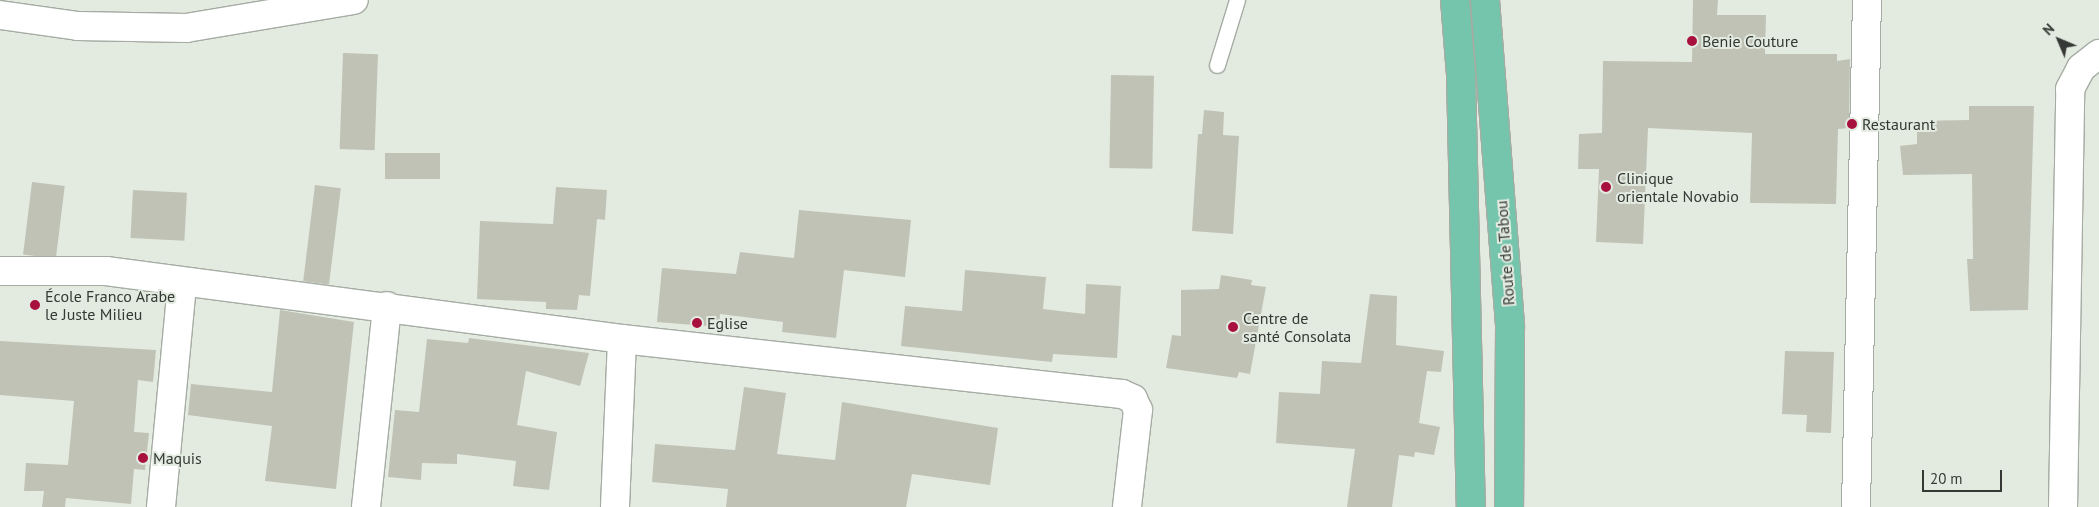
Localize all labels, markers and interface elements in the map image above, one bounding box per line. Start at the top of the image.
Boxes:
north arrow [2034,15,2084,65]
text: N [2039,20,2058,39]
place label: Benie Couture [1702,31,1798,51]
marker: Benie Couture [1686,35,1698,47]
place label: Restaurant [1862,114,1935,134]
marker: Restaurant [1846,118,1858,130]
place label: Clinique orientale Novabio [1617,168,1739,206]
marker: Clinique orientale Novabio [1599,180,1613,194]
street label: Route de Tabou [1492,200,1518,306]
place label: École Franco Arabe le Juste Milieu [45,286,176,324]
marker: École Franco Arabe le Juste Milieu [29,299,41,311]
place label: Centre de santé Consolata [1243,308,1351,346]
place label: Eglise [707,313,748,333]
marker: Eglise [691,317,703,329]
marker: Centre de santé Consolata [1227,321,1239,333]
place label: Maquis [153,448,202,468]
marker: Maquis [137,452,149,464]
scale bar [1924,460,2004,492]
text: 20 m [1930,469,1963,488]

